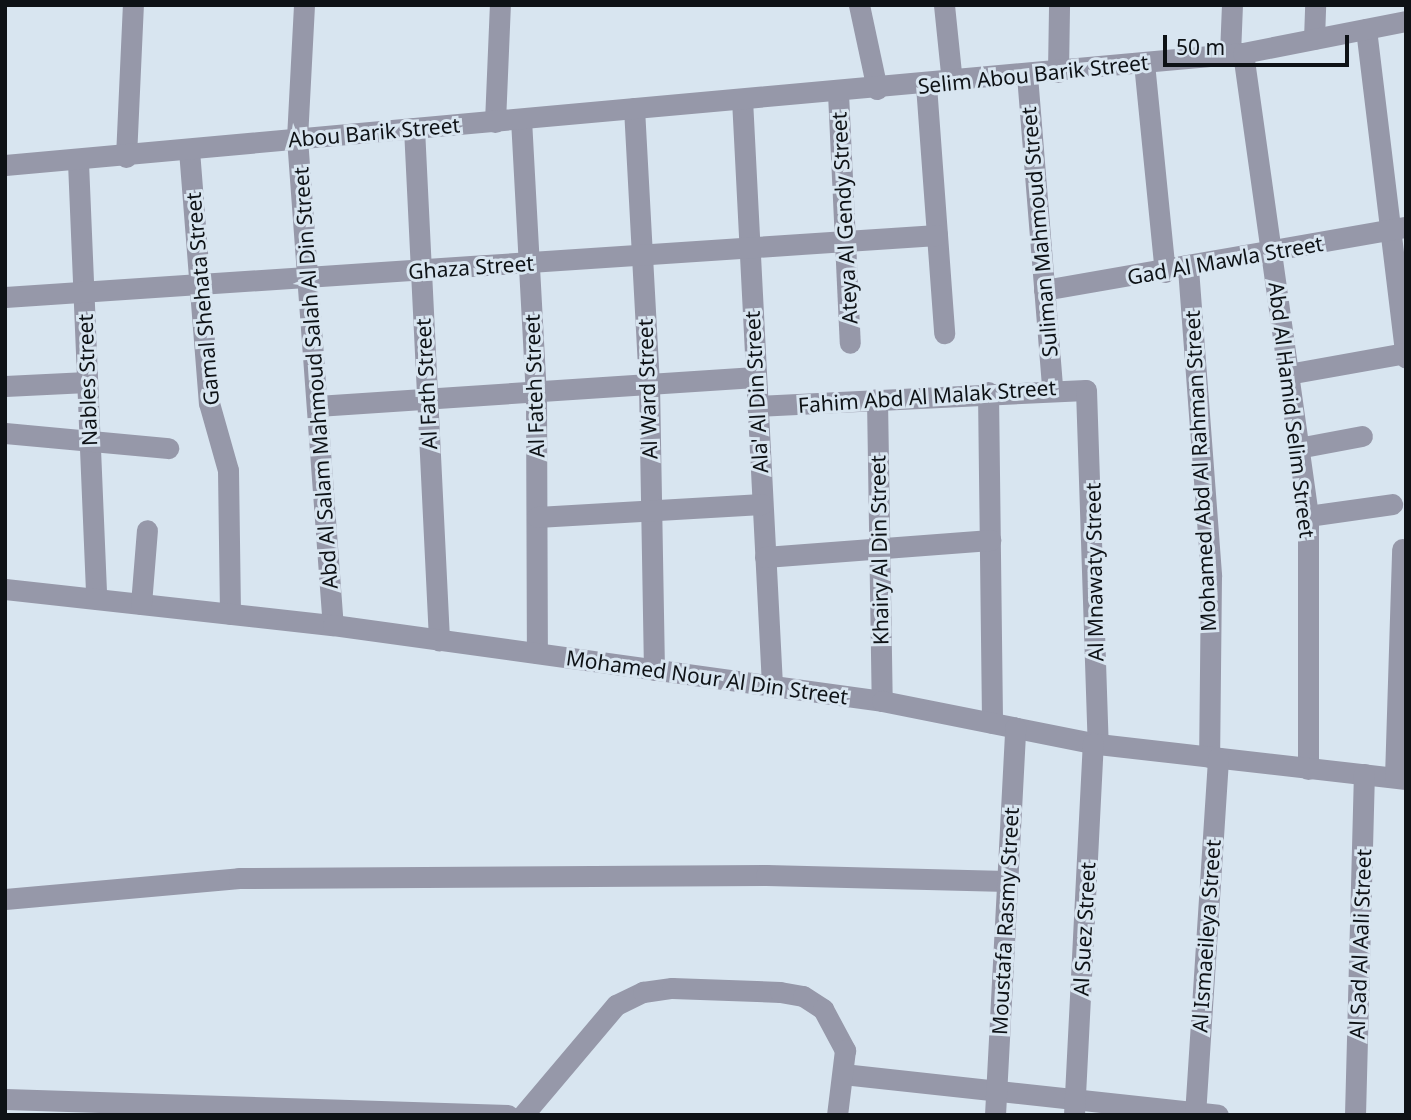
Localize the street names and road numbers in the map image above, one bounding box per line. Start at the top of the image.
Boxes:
street label: Selim Abou Barik Street [917,49,1149,99]
street label: Suliman Mahmoud Street [1015,106,1063,358]
street label: Ateya Al Gendy Street [826,111,862,325]
street label: Abou Barik Street [287,112,461,152]
street label: Abd Al Salam Mahmoud Salah Al Din Street [288,166,342,590]
street label: Gamal Shehata Street [180,191,224,407]
street label: Gad Al Mawla Street [1125,230,1325,290]
street label: Ghaza Street [407,250,535,284]
street label: Abd Al Hamid Selim Street [1264,281,1320,539]
street label: Ala' Al Din Street [739,310,773,474]
street label: Mohamed Abd Al Rahman Street [1179,310,1221,632]
street label: Nables Street [72,314,102,446]
street label: Al Fateh Street [519,314,549,458]
street label: Al Fath Street [410,318,442,450]
street label: Al Ward Street [632,318,662,460]
street label: Fahim Abd Al Malak Street [797,374,1057,418]
street label: Khairy Al Din Street [865,455,893,645]
street label: Al Mnawaty Street [1080,482,1108,662]
street label: Mohamed Nour Al Din Street [565,645,849,709]
street label: Moustafa Rasmy Street [986,807,1024,1035]
street label: Al Ismaeileya Street [1187,839,1225,1033]
street label: Al Sad Al Aali Street [1344,848,1376,1040]
street label: Al Suez Street [1068,861,1100,997]

